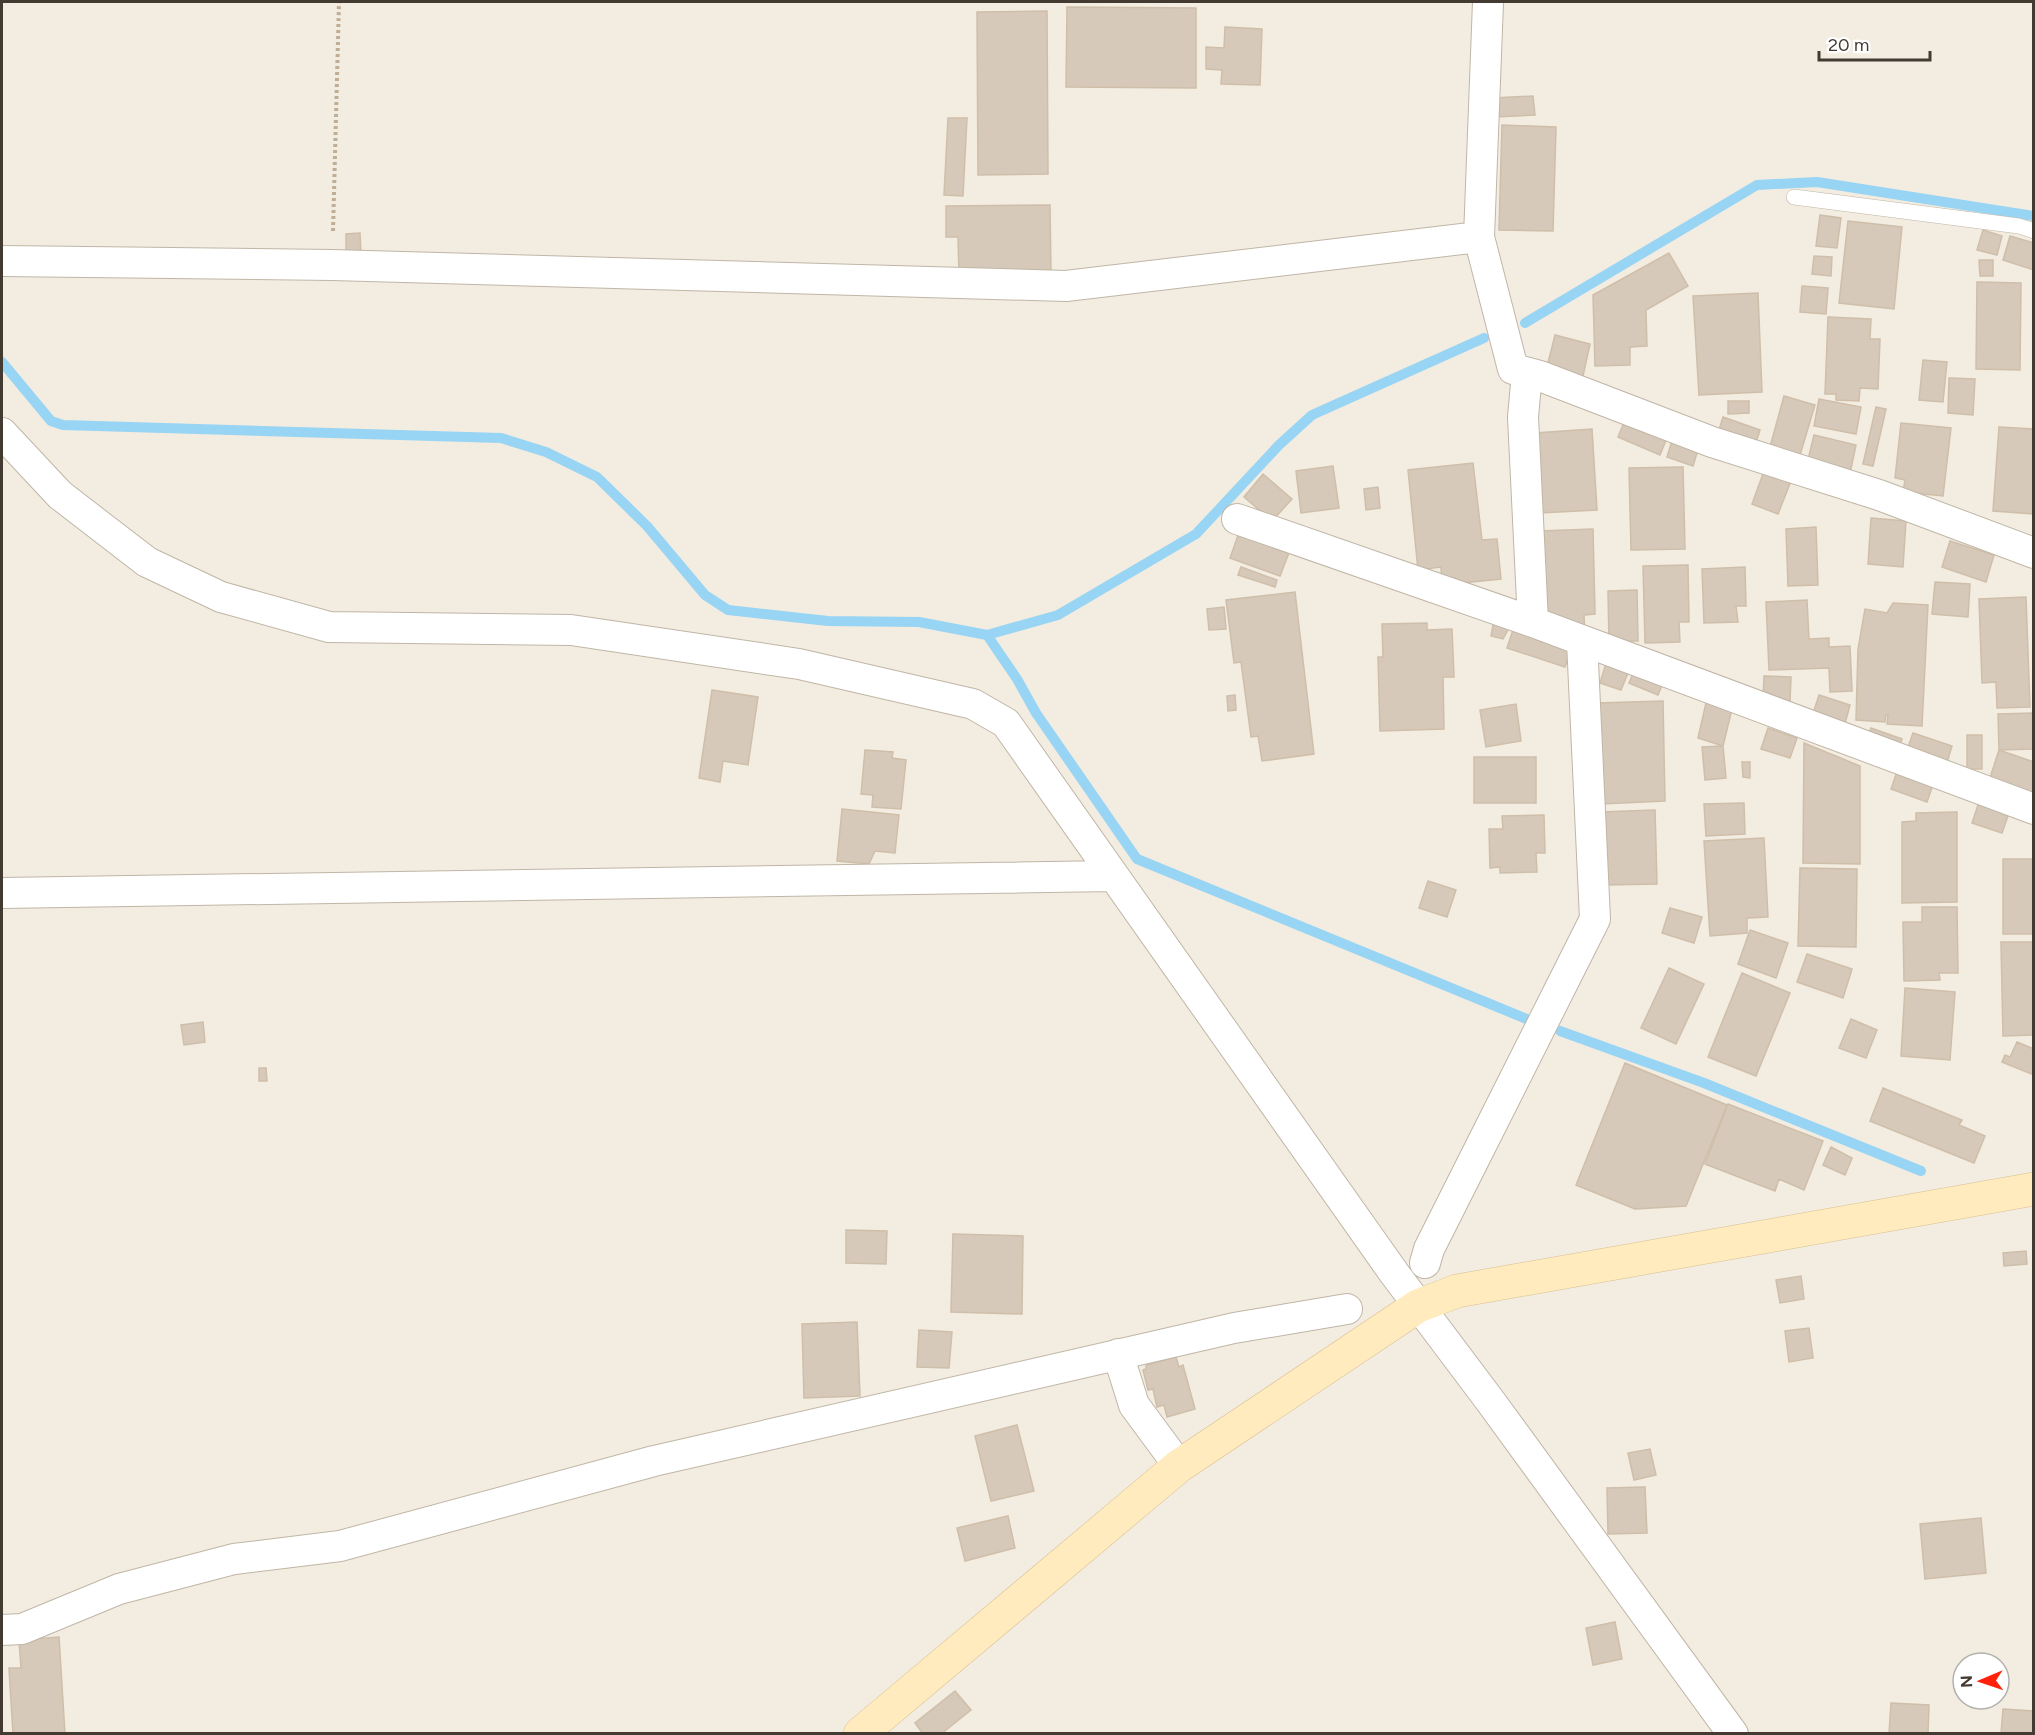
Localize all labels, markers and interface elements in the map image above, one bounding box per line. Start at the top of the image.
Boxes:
scale bar [1819,24,1930,62]
text: 20 m [1828,34,1869,56]
north arrow [1951,1651,2011,1711]
text: N [1957,1675,1976,1688]

